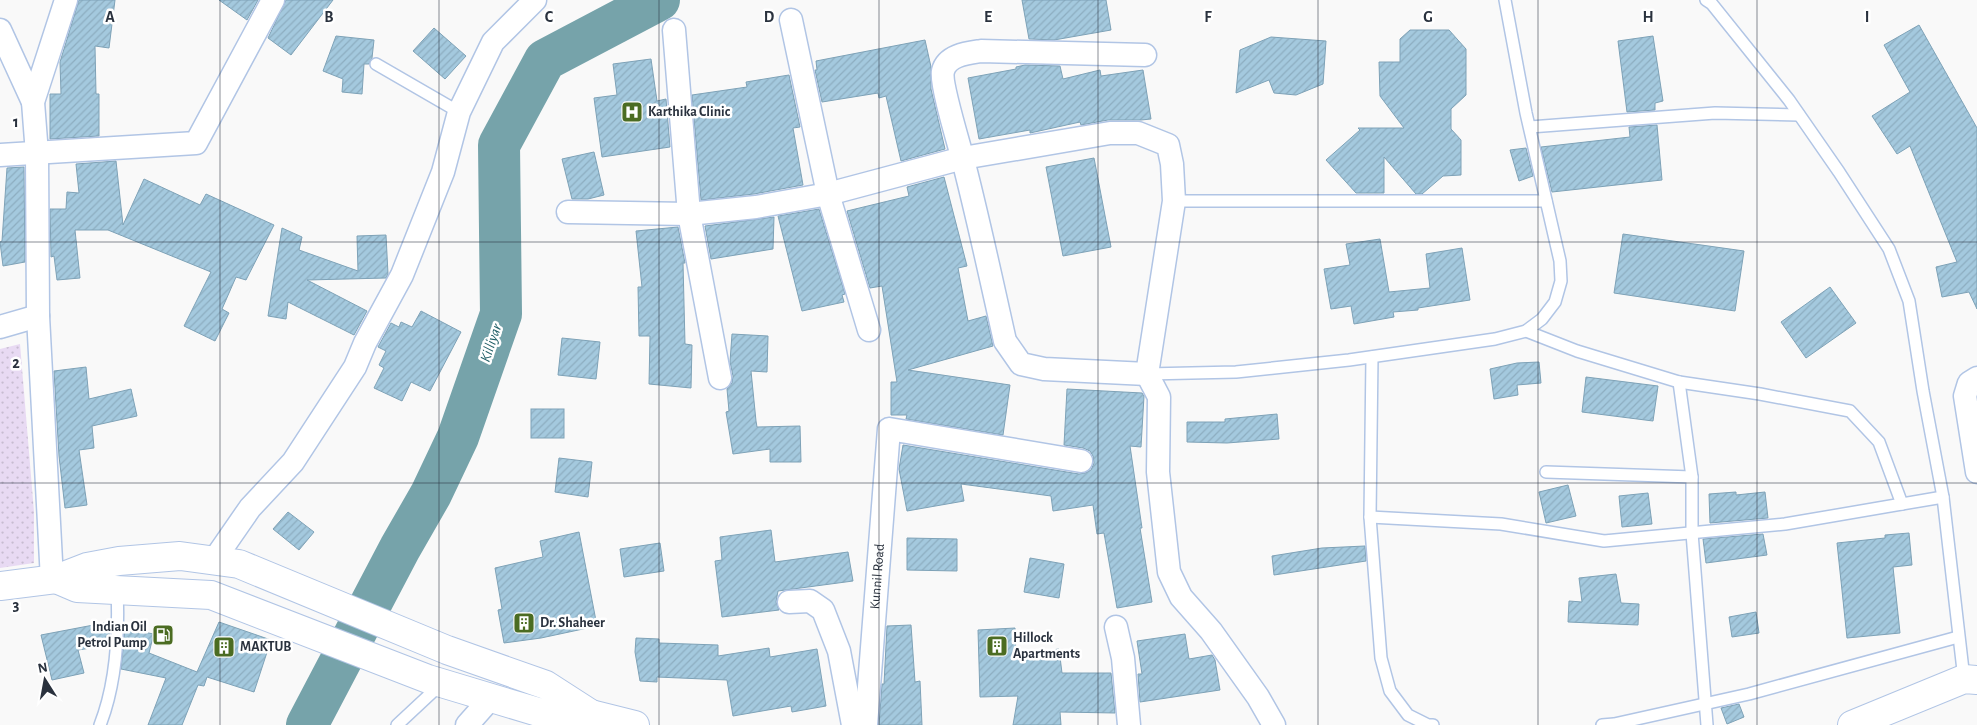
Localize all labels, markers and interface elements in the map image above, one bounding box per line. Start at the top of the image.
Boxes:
text: A [105,9,115,25]
text: B [324,9,334,25]
text: C [545,9,554,25]
text: D [764,9,775,25]
text: E [984,9,992,25]
text: F [1204,9,1212,25]
text: G [1423,9,1433,25]
text: H [1642,9,1654,25]
text: I [1865,9,1869,25]
hospital icon: Karthika Clinic [620,100,644,124]
place label: Karthika Clinic [648,105,731,119]
text: 1 [13,114,19,130]
water label: Killiyar [478,321,505,364]
text: 2 [12,355,20,371]
street label: Kunnil Road [868,543,887,610]
text: 3 [13,597,20,613]
building icon: Dr. Shaheer [512,611,536,635]
place label: Dr. Shaheer [540,616,605,630]
place label: Indian Oil Petrol Pump [77,620,147,650]
fuel station icon: Indian Oil Petrol Pump [151,623,175,647]
place label: Hillock Apartments [1013,631,1080,661]
building icon: Hillock Apartments [985,634,1009,658]
building icon: MAKTUB [212,635,236,659]
place label: MAKTUB [240,640,291,654]
north arrow [20,655,70,705]
text: N [37,660,49,676]

